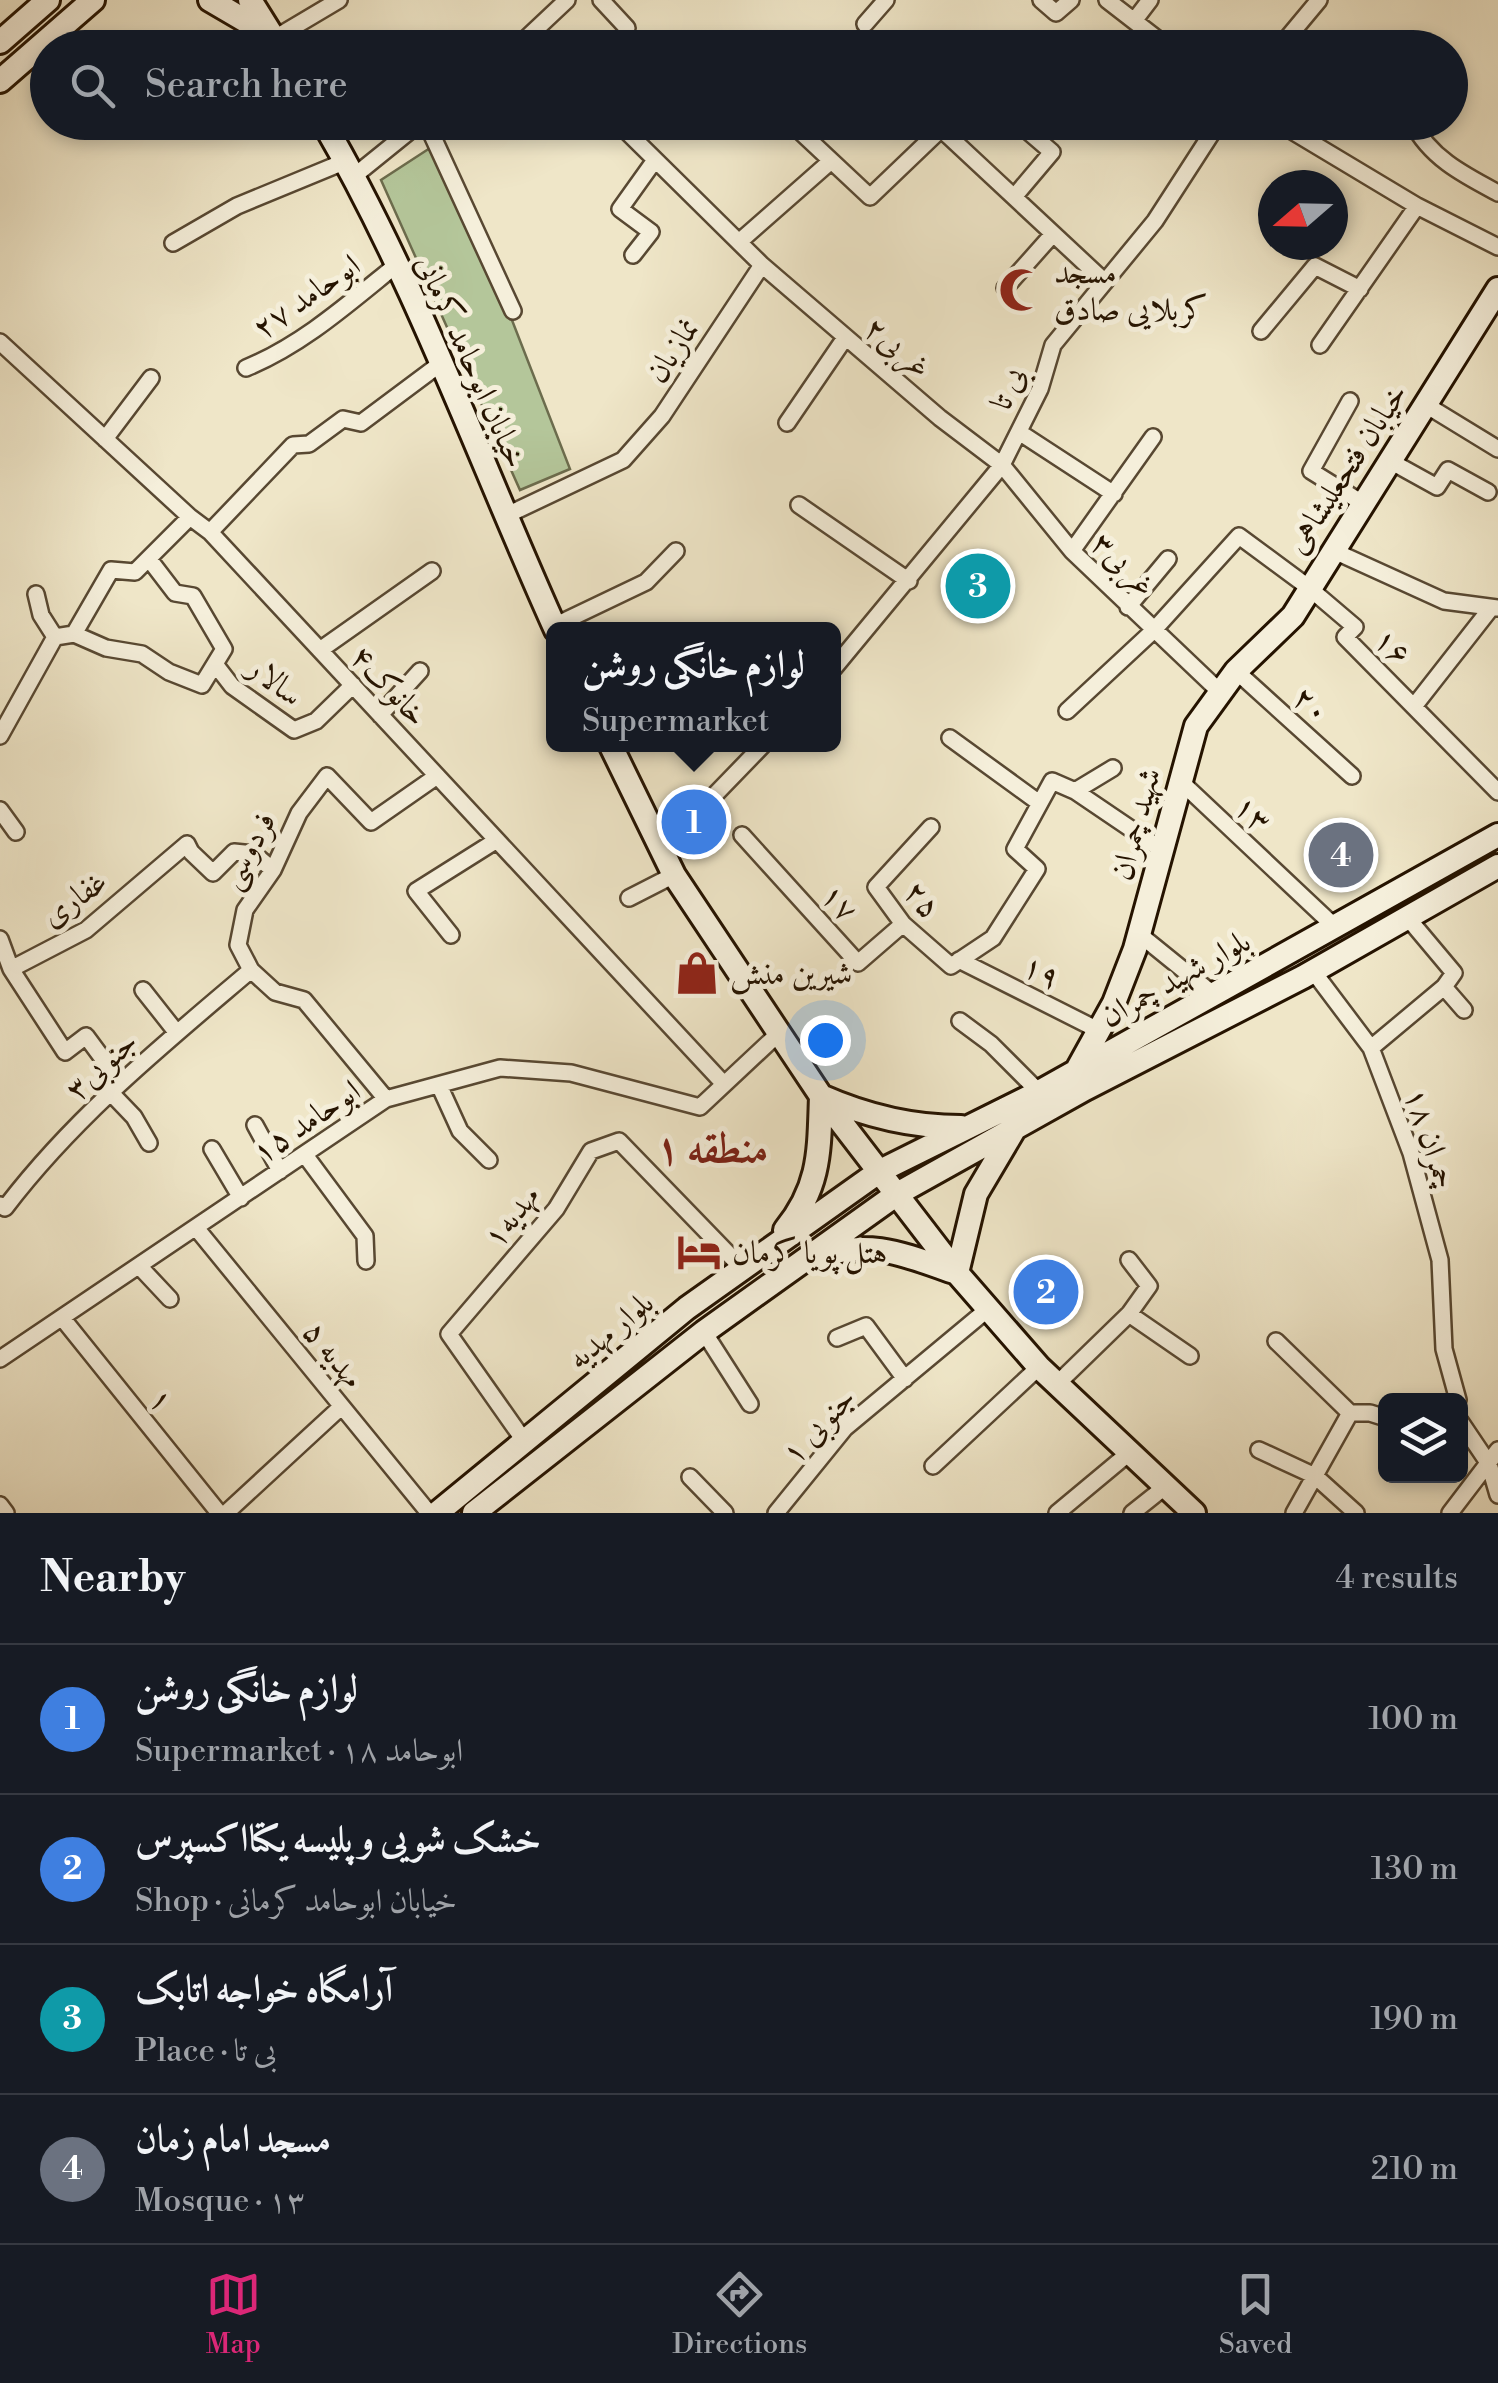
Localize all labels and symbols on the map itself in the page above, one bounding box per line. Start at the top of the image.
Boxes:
north arrow [1258,170,1348,260]
street label: ابوحامد ۲۷ [245,245,368,348]
street label: خیابان ابوحامد کرمانی [406,248,536,474]
place label: مسجد کربلایی صادق [1054,253,1208,330]
mosque icon: مسجد کربلایی صادق [997,266,1045,314]
street label: غربی۲ [854,308,939,389]
street label: نمازیان [637,310,709,391]
street label: بی تا [981,361,1037,417]
street label: خیابان فتحعلیشاهی [1277,376,1417,561]
street label: غربی۳ [1081,524,1164,607]
pin: 3 [946,548,1010,624]
street label: ۱۶ [1365,619,1420,674]
street label: خانوک۴ [342,637,437,735]
street label: سالار [238,646,311,716]
street label: ۲۰ [1284,677,1339,732]
street label: شهید چمران [1102,764,1170,885]
pin: 1 [662,784,726,860]
street label: ۱۳ [1225,786,1280,841]
street label: فردوسی [211,805,287,897]
pin: 4 [1308,818,1374,892]
street label: غفاری [34,862,115,936]
street label: ۲۵ [895,872,950,927]
street label: ۱۷ [812,875,867,930]
street label: بلوار شهید چمران [1093,921,1258,1036]
street label: ۱۹ [1016,946,1067,998]
shop icon: شیرین منش [673,949,721,997]
place label: شیرین منش [730,954,852,995]
your location [800,1015,851,1066]
street label: جنوبی۳ [57,1022,148,1111]
street label: ابوحامد ۱۵ [245,1071,368,1173]
street label: چمران ۱۸ [1395,1083,1465,1194]
district label: منطقه ۱ [656,1123,768,1176]
street label: مهدیه۱ [475,1177,549,1256]
hotel icon: هتل پویا کرمان [675,1228,723,1276]
place label: هتل پویا کرمان [732,1233,888,1275]
pin: 2 [1014,1254,1078,1330]
street label: بلوار مهدیه [559,1283,662,1379]
street label: مهدیه ۵ [294,1313,373,1397]
street label: ۱ جنوبی [773,1379,866,1474]
street label: ۱ [140,1380,183,1419]

